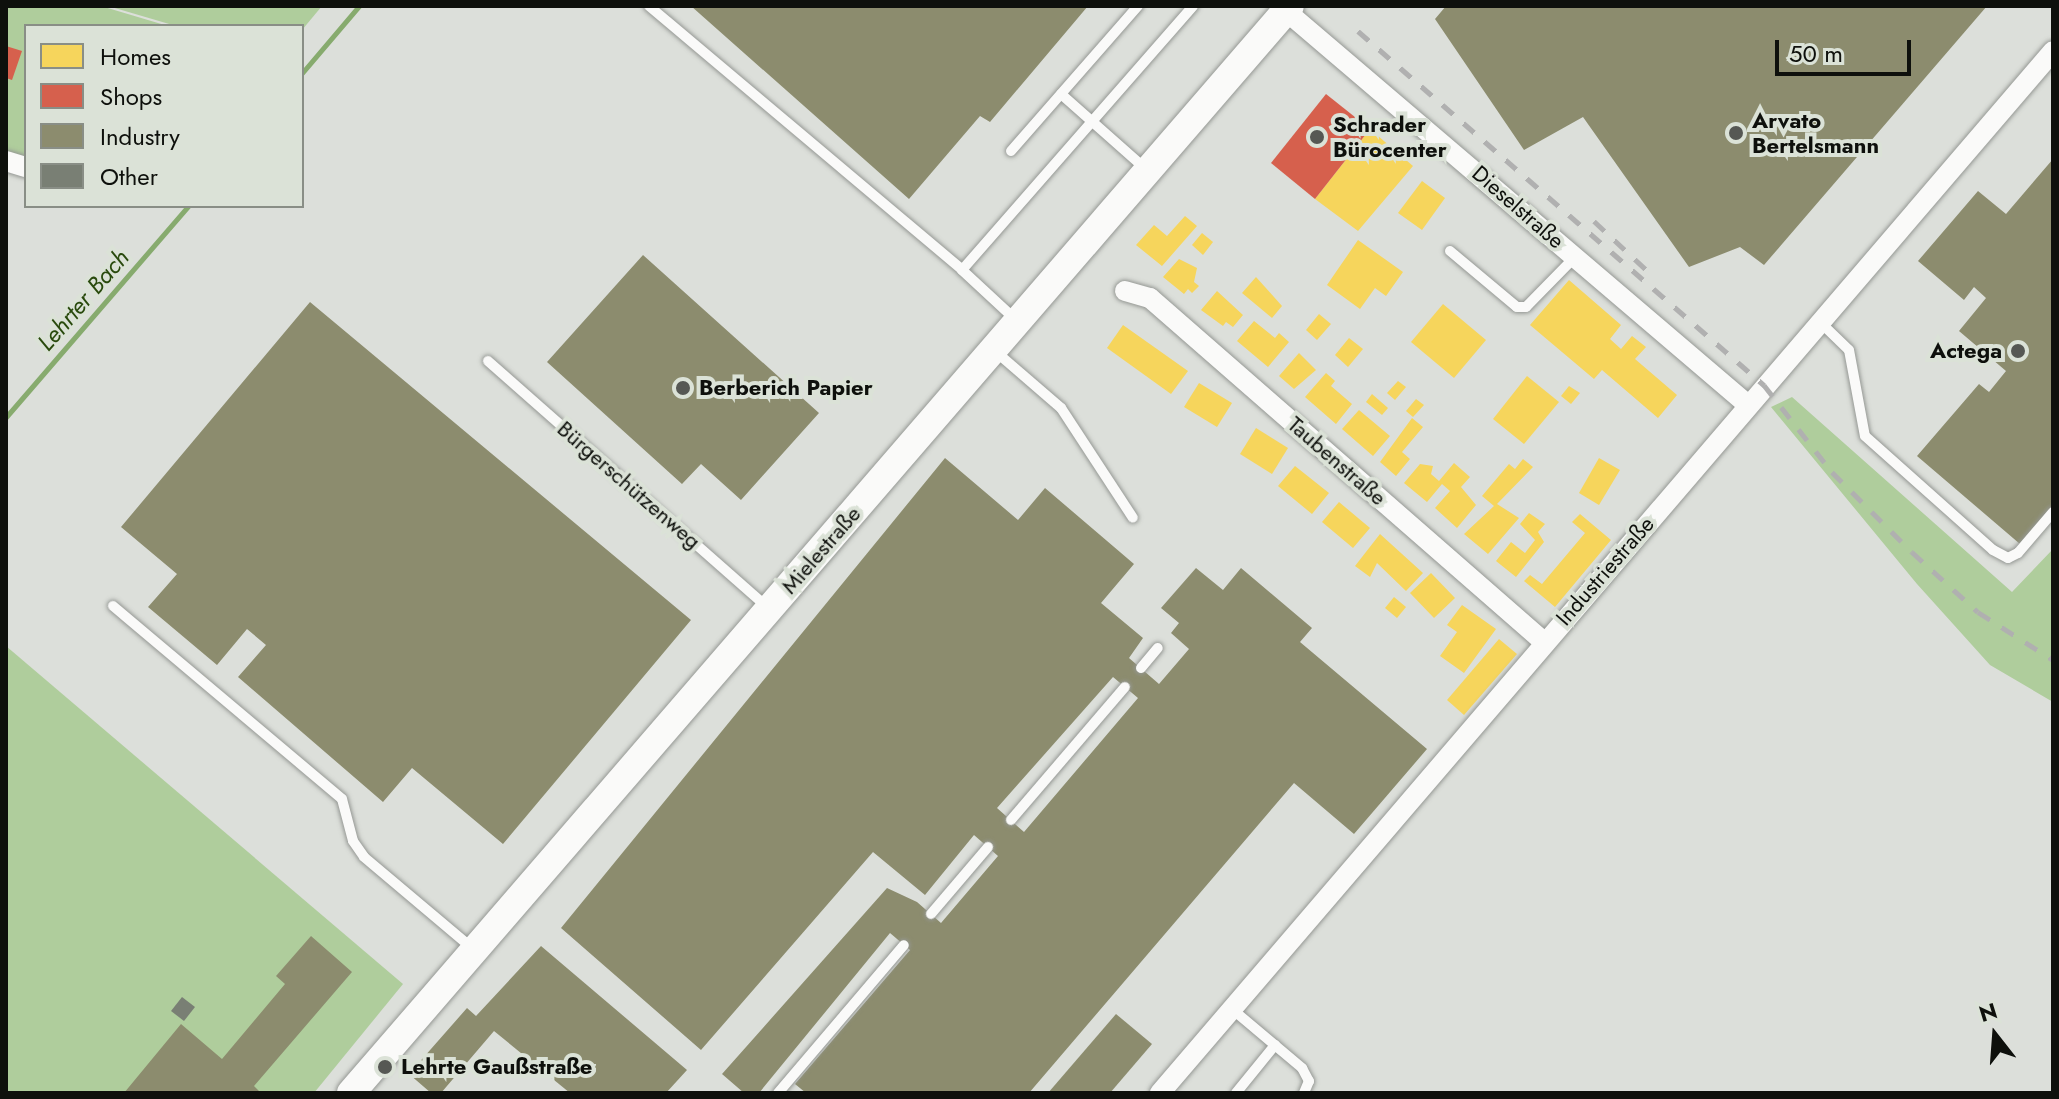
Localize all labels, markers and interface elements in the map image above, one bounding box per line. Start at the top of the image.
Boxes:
legend [24,24,304,208]
scale bar [1779,24,1915,74]
text: 50 m [1789,36,1843,71]
text: Homes [100,39,171,74]
text: Shops [100,79,162,114]
place label: Arvato Bertelsmann [1752,107,1879,158]
place label: Schrader Bürocenter [1333,111,1447,162]
text: Industry [100,119,180,154]
marker: Arvato Bertelsmann [1727,124,1745,142]
marker: Schrader Bürocenter [1308,128,1326,146]
text: Other [100,159,158,194]
street label: Dieselstraße [1467,160,1569,254]
water label: Lehrter Bach [31,243,135,357]
place label: Actega [1930,338,2002,364]
marker: Actega [2009,342,2027,360]
place label: Berberich Papier [699,375,873,401]
marker: Berberich Papier [674,379,692,397]
street label: Taubenstraße [1282,411,1392,511]
street label: Bürgerschützenweg [552,416,706,554]
street label: Mielestraße [776,501,866,599]
street label: Industriestraße [1550,511,1660,631]
text: N [1975,994,2001,1030]
north arrow [1955,995,2035,1075]
place label: Lehrte Gaußstraße [401,1054,592,1080]
marker: Lehrte Gaußstraße [376,1058,394,1076]

